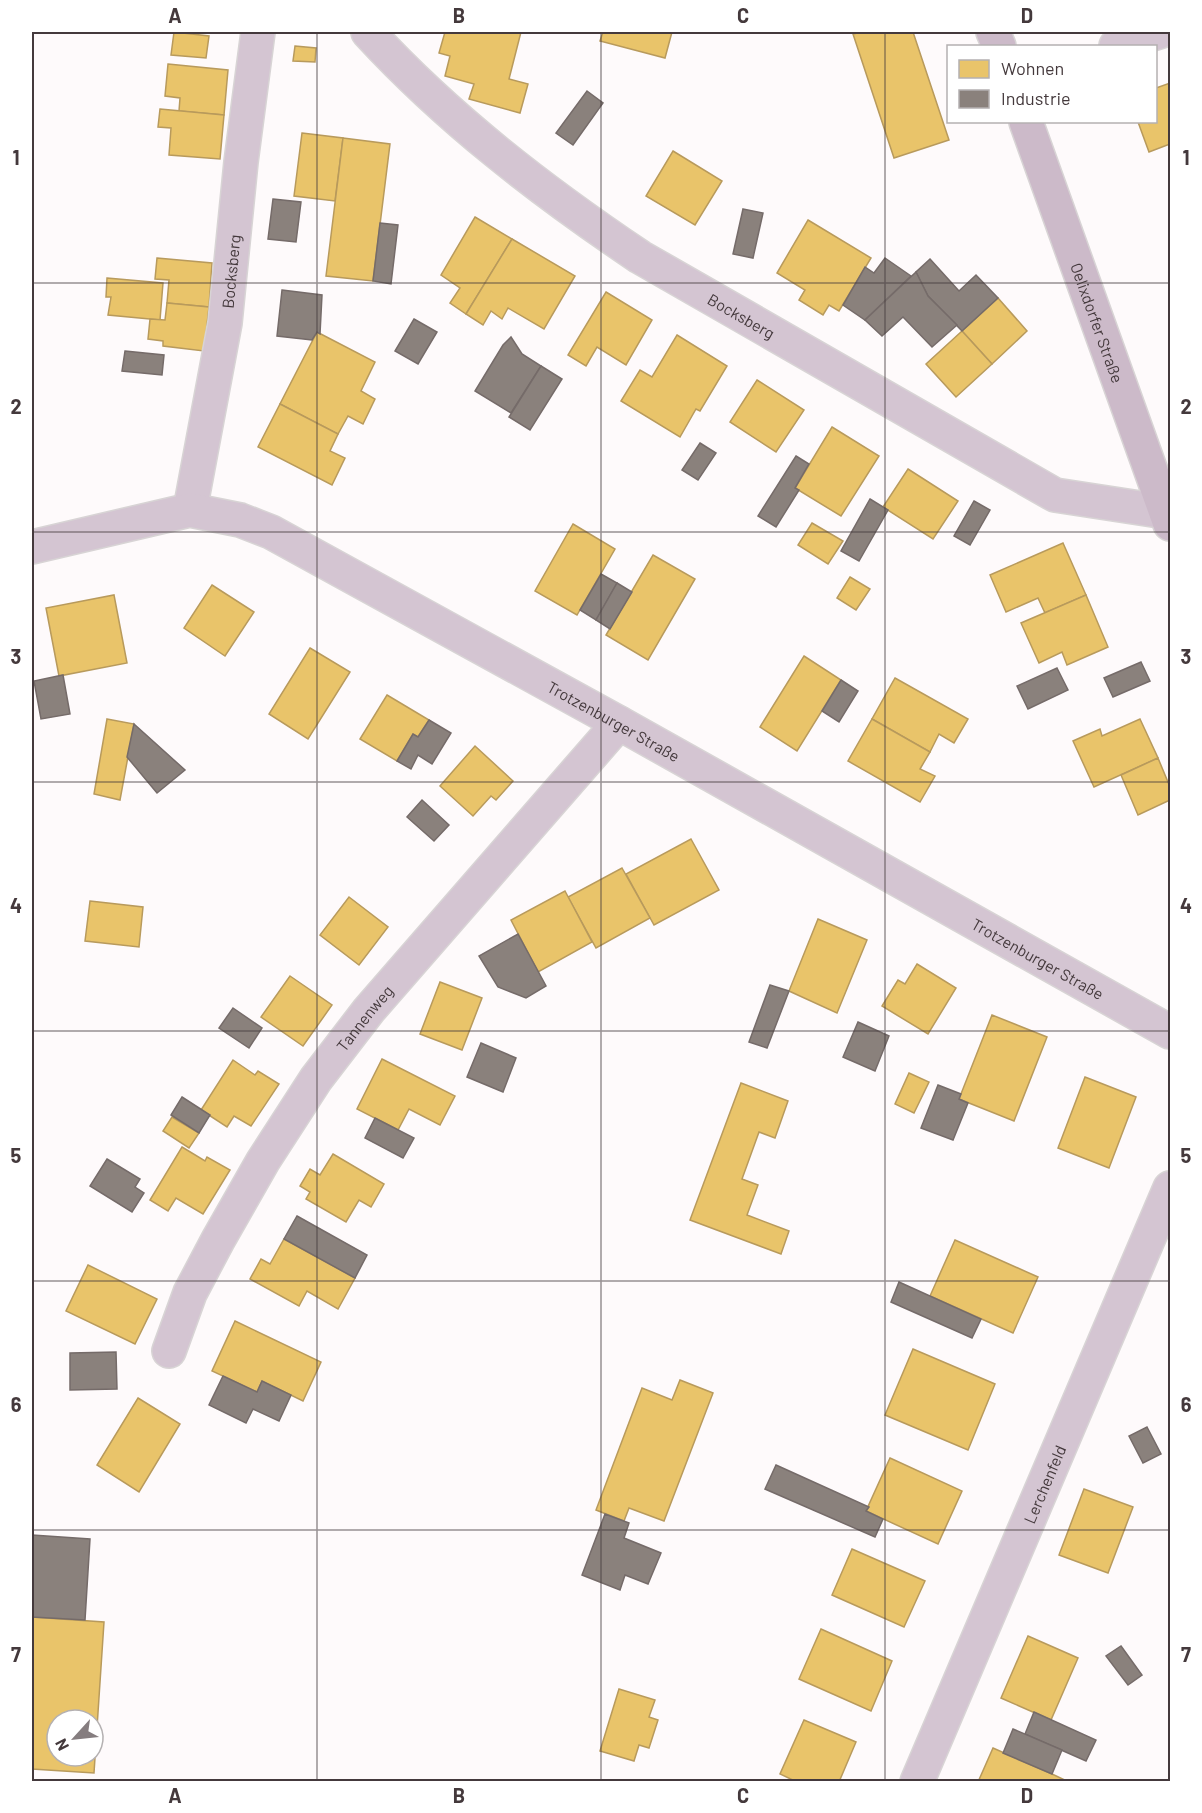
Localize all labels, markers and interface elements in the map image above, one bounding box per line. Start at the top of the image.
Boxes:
text: A [168,3,182,27]
text: B [453,3,465,27]
text: C [737,3,749,27]
text: D [1021,3,1033,27]
legend [947,45,1157,123]
text: Wohnen [1001,57,1064,79]
text: Industrie [1001,87,1071,109]
text: 1 [12,145,20,169]
text: 1 [1182,145,1190,169]
street label: Bocksberg [217,234,243,309]
street label: Oelixdorfer Straße [1068,260,1128,385]
street label: Bocksberg [705,289,779,342]
text: 2 [10,394,22,418]
text: 2 [1180,394,1192,418]
text: 3 [11,644,21,668]
text: 3 [1181,644,1191,668]
street label: Trotzenburger Straße [545,676,684,765]
text: 4 [10,893,22,917]
text: 4 [1180,893,1192,917]
street label: Trotzenburger Straße [969,913,1108,1003]
street label: Tannenweg [332,981,396,1055]
text: 5 [11,1143,22,1167]
text: 5 [1181,1143,1192,1167]
text: 6 [11,1392,22,1416]
text: 6 [1181,1392,1192,1416]
street label: Lerchenfeld [1019,1442,1069,1526]
text: 7 [11,1642,21,1666]
text: 7 [1181,1642,1191,1666]
north arrow [45,1708,105,1768]
text: N [50,1736,72,1754]
text: A [168,1783,182,1807]
text: B [453,1783,465,1807]
text: C [737,1783,749,1807]
text: D [1021,1783,1033,1807]

